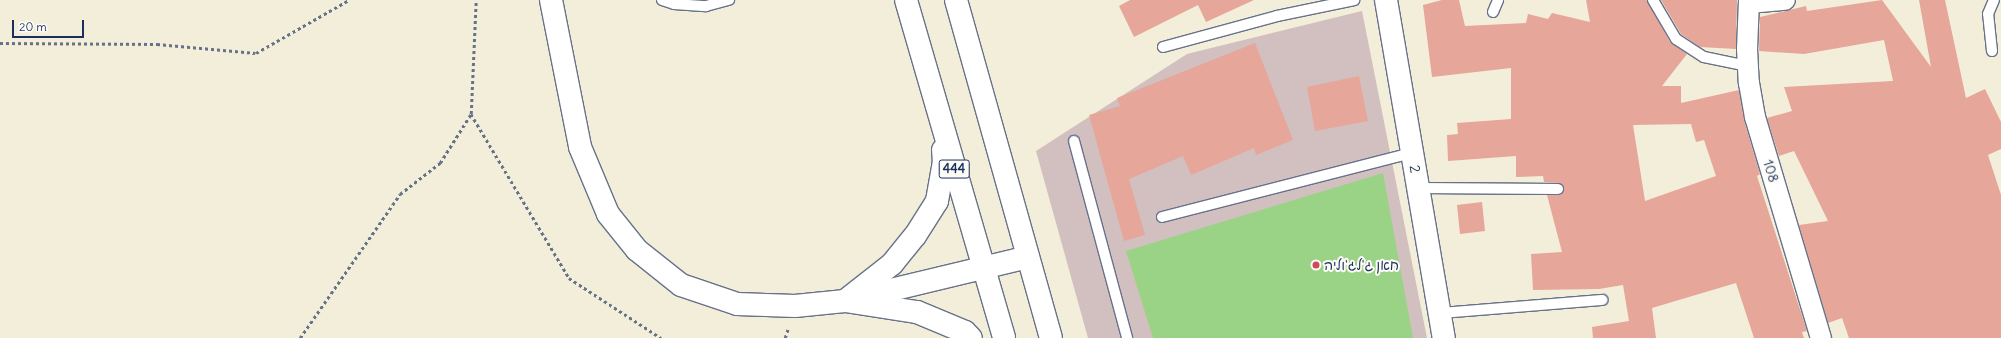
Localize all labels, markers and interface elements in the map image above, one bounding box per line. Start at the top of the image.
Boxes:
scale bar [14,12,86,38]
text: 20 m [19,19,47,34]
road number: 444 [938,158,970,180]
street label: 108 [1760,158,1782,184]
street label: 2 [1406,164,1424,174]
place label: חאן ג'לג'וליה [1324,257,1399,273]
marker: חאן ג'לג'וליה [1311,260,1321,270]

